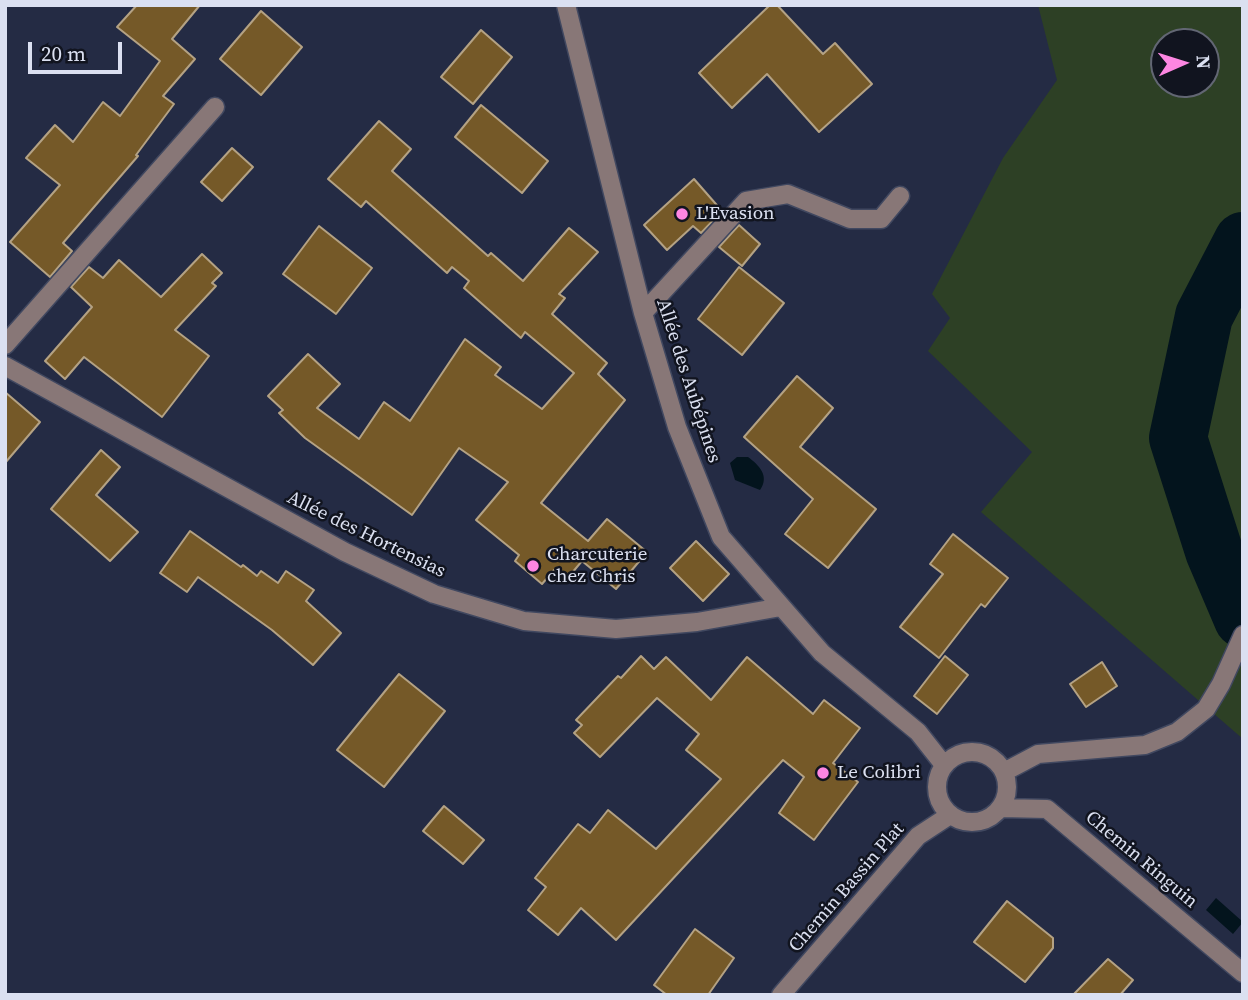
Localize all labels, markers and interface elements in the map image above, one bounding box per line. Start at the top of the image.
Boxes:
scale bar [32,28,126,72]
north arrow [1150,28,1220,98]
text: 20 m [41,39,86,68]
text: N [1191,54,1217,70]
place label: L'Evasion [696,203,775,225]
marker: L'Evasion [674,206,690,222]
street label: Allée des Aubépines [651,296,725,466]
street label: Allée des Hortensias [283,487,449,583]
place label: Charcuterie chez Chris [547,544,647,588]
marker: Charcuterie chez Chris [525,558,541,574]
place label: Le Colibri [837,762,921,784]
marker: Le Colibri [815,765,831,781]
street label: Chemin Ringuin [1080,806,1202,914]
street label: Chemin Bassin Plat [785,819,909,957]

